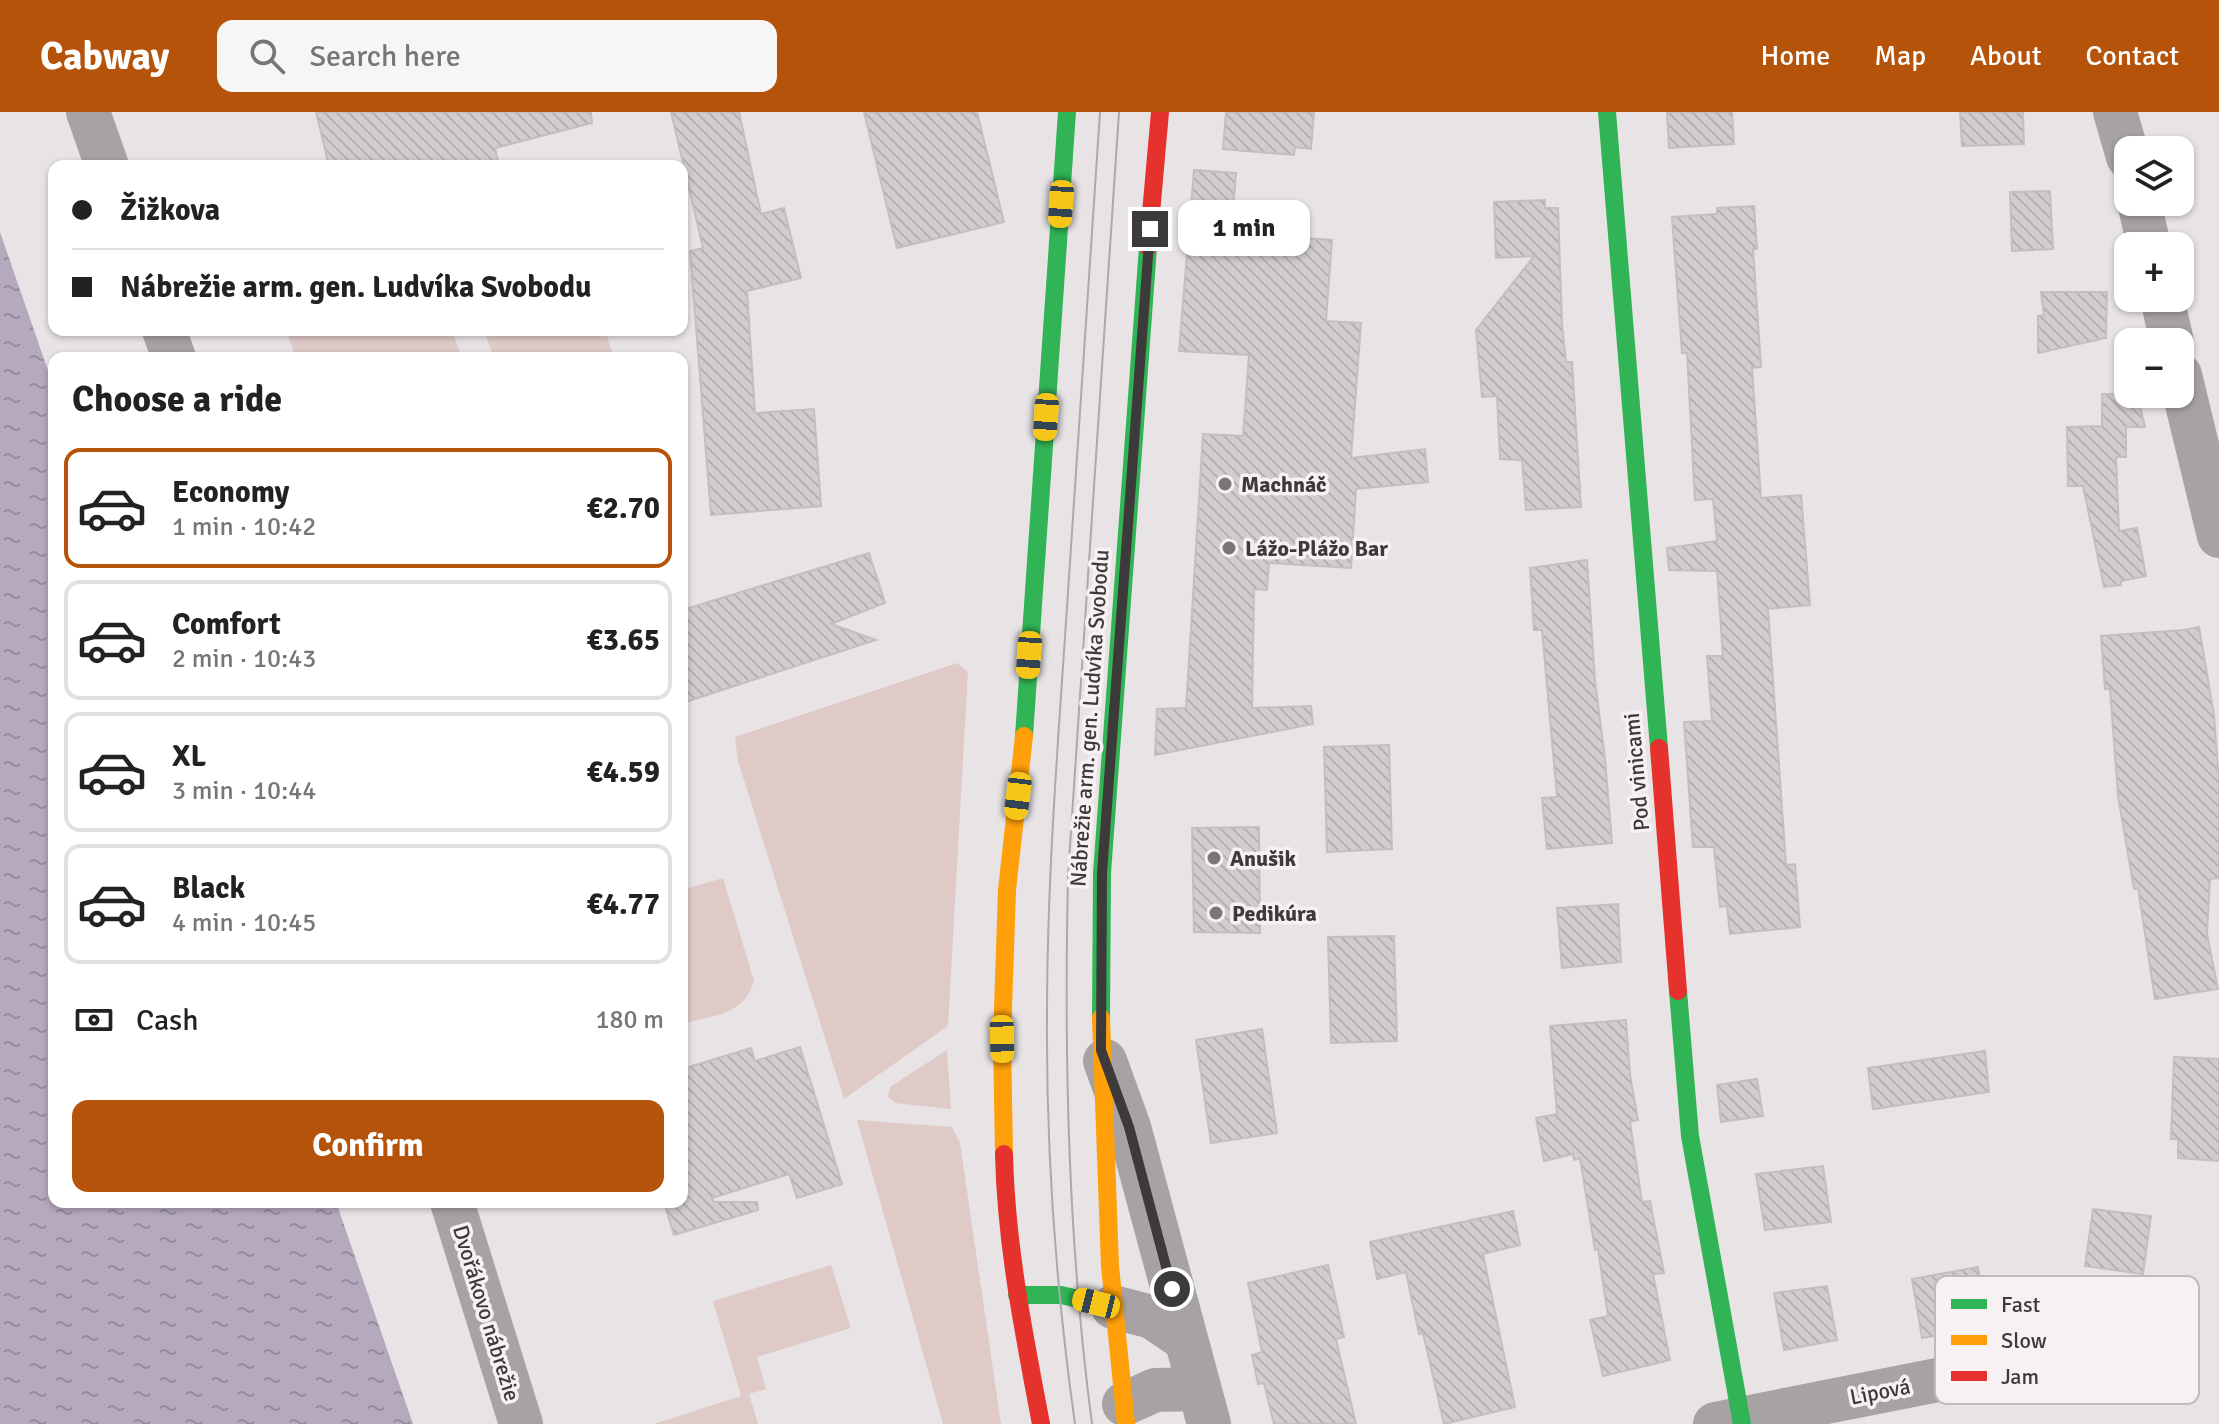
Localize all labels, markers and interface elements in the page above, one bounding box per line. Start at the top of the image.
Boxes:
search box [217,20,777,92]
text: Cabway [40,33,169,80]
icon: search [245,34,289,78]
text: Search here [309,38,461,75]
text: Home [1761,39,1830,73]
text: Map [1874,39,1926,73]
text: About [1970,39,2042,73]
text: Contact [2086,39,2179,73]
map controls [2114,136,2194,408]
button: layers [2114,136,2194,216]
car [1047,179,1075,229]
text: Žižkova [120,192,220,229]
callout: 1 min [1178,201,1310,257]
route end [1132,211,1168,247]
text: 1 min [1213,212,1275,244]
button: + [2114,232,2194,312]
text: Nábrežie arm. gen. Ludvíka Svobodu [120,269,592,306]
button: − [2114,328,2194,408]
text: Choose a ride [72,377,282,422]
car [1032,392,1060,442]
place label: Machnáč [1241,471,1327,498]
icon: car [76,472,148,544]
text: Economy [172,474,289,511]
marker: Machnáč [1216,475,1234,493]
text: €2.70 [587,490,660,527]
text: 1 min · 10:42 [172,511,316,543]
place label: Lážo-Plážo Bar [1245,535,1388,562]
marker: Lážo-Plážo Bar [1220,539,1238,557]
street label: Nábrežie arm. gen. Ludvíka Svobodu [1064,548,1115,888]
icon: car [76,604,148,676]
text: Comfort [172,606,281,643]
text: €3.65 [587,622,660,659]
car [1015,630,1043,680]
text: 2 min · 10:43 [172,643,316,675]
street label: Pod vinicami [1618,712,1655,832]
icon: car [76,736,148,808]
text: XL [172,738,206,775]
text: €4.59 [587,754,660,791]
car [1003,771,1033,821]
text: 3 min · 10:44 [172,775,316,807]
place label: Anušik [1230,845,1297,872]
marker: Anušik [1205,849,1223,867]
icon: car [76,868,148,940]
text: Black [172,870,245,907]
text: €4.77 [587,886,660,923]
place label: Pedikúra [1232,900,1317,927]
marker: Pedikúra [1207,904,1225,922]
text: 4 min · 10:45 [172,907,316,939]
icon: cash [72,998,116,1042]
text: Cash [136,1002,199,1039]
text: 180 m [595,1004,664,1036]
car [990,1015,1014,1063]
button: Confirm [72,1100,664,1192]
street label: Dvořákovo nábrežie [447,1222,526,1404]
route start [1154,1271,1190,1307]
legend [1935,1276,2199,1404]
car [1070,1286,1122,1320]
text: Fast [2001,1291,2041,1318]
text: Slow [2001,1327,2047,1354]
text: Jam [2001,1363,2039,1390]
street label: Lipová [1848,1372,1913,1411]

